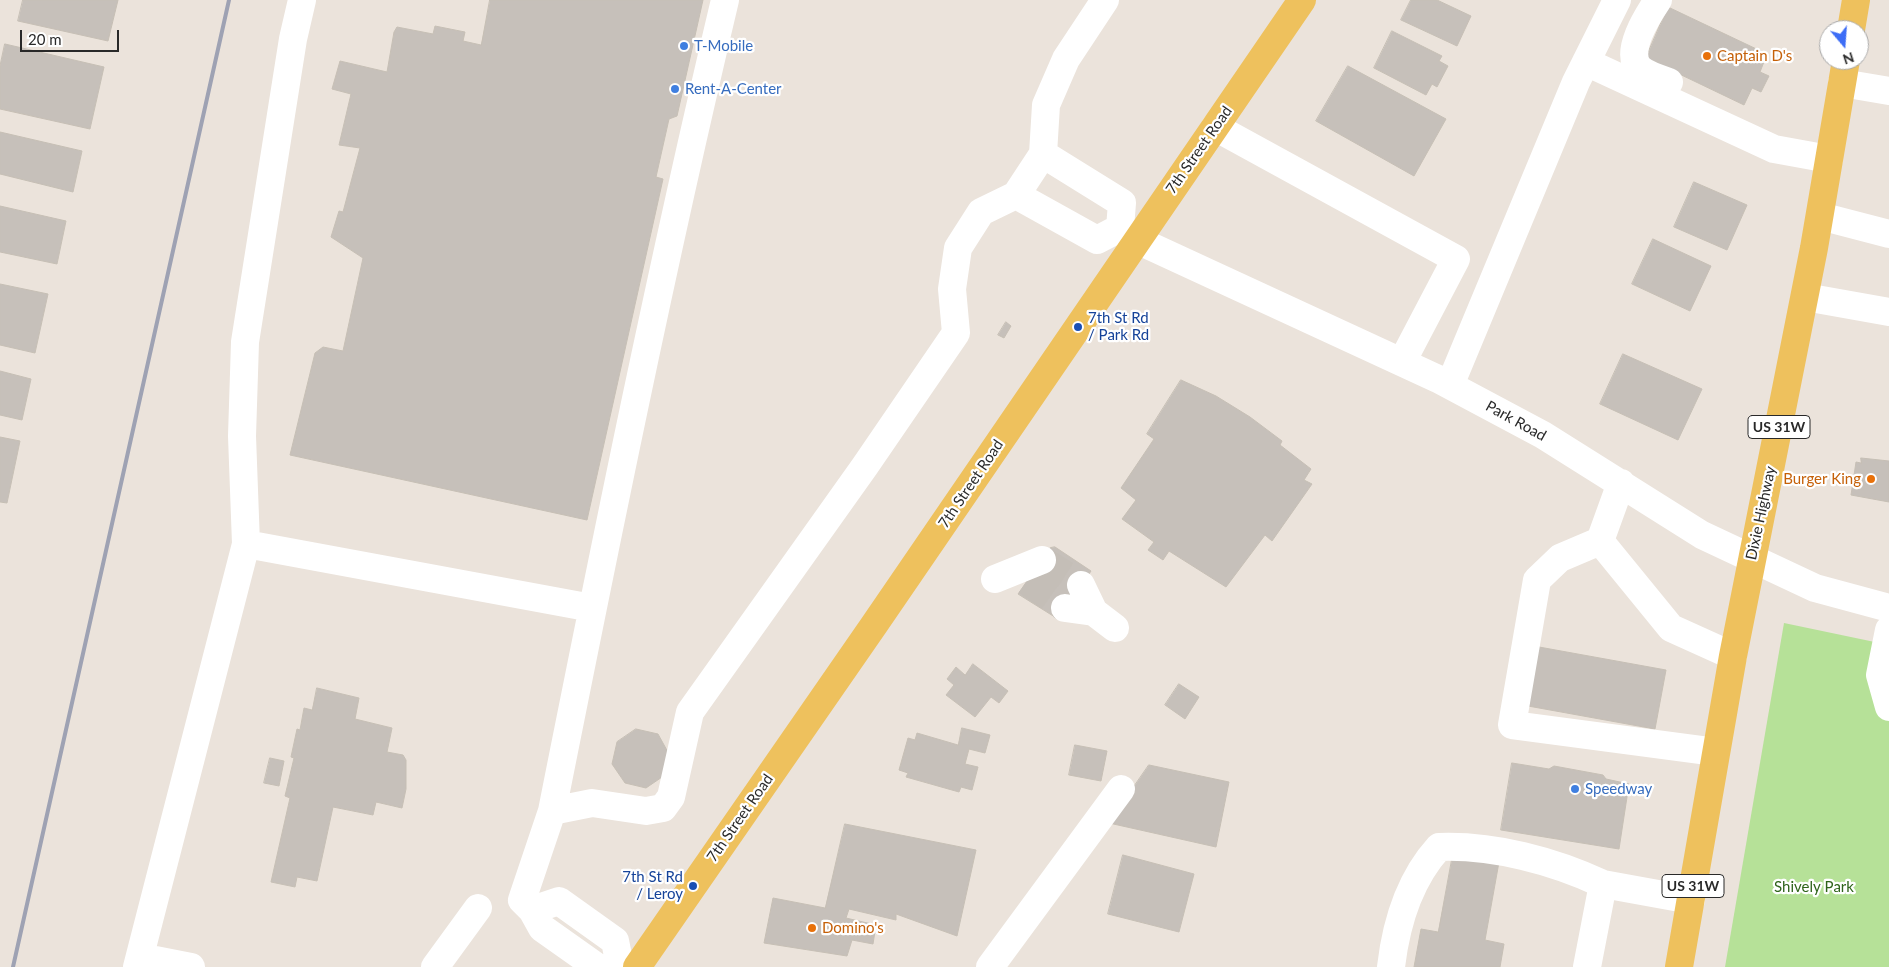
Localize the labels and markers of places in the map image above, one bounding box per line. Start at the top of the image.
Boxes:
place label: T-Mobile [694,37,753,55]
marker: T-Mobile [678,40,690,52]
place label: Captain D's [1717,47,1792,65]
marker: Captain D's [1701,50,1713,62]
place label: Rent-A-Center [685,80,782,98]
marker: Rent-A-Center [669,83,681,95]
place label: 7th St Rd / Park Rd [1088,309,1149,344]
marker: 7th St Rd / Park Rd [1072,321,1084,333]
place label: Burger King [1783,470,1861,488]
marker: Burger King [1865,473,1877,485]
place label: Speedway [1585,780,1652,798]
marker: Speedway [1569,783,1581,795]
place label: 7th St Rd / Leroy [622,868,683,903]
marker: 7th St Rd / Leroy [687,880,699,892]
place label: Domino's [822,919,884,937]
marker: Domino's [806,922,818,934]

